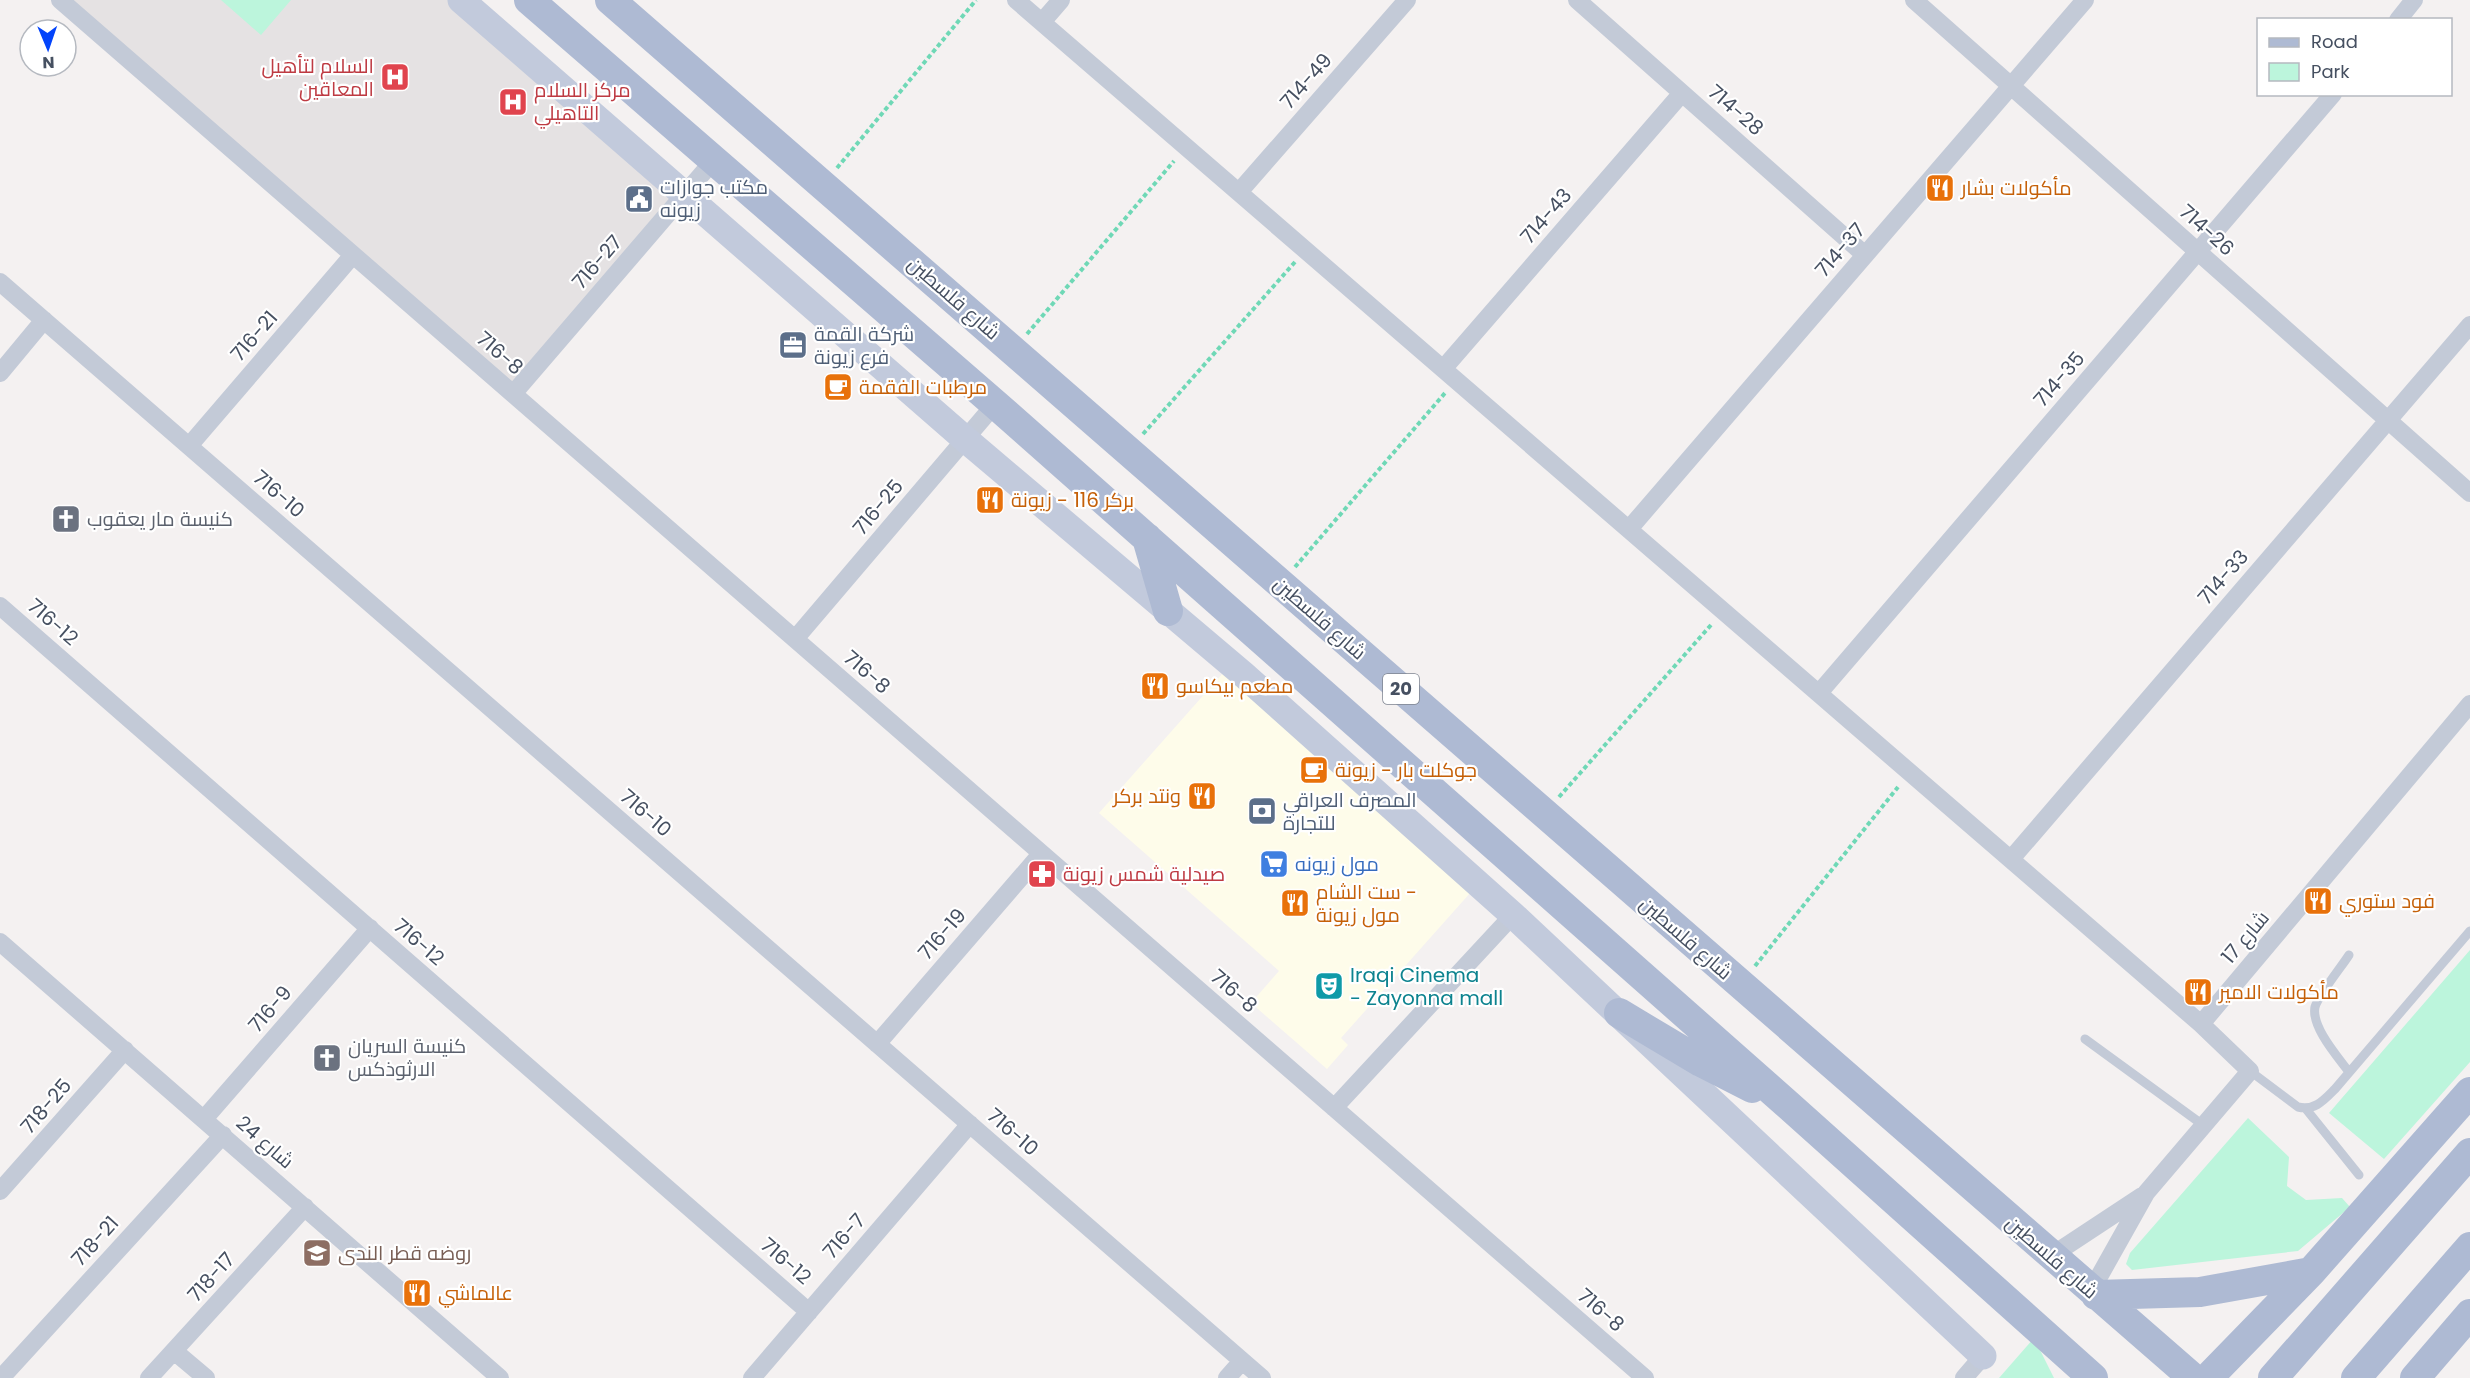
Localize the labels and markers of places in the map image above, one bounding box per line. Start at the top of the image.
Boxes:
place label: السلام لتأهيل المعاقين [262,52,374,103]
hospital icon: السلام لتأهيل المعاقين [379,61,411,93]
place label: مركز السلام التاهيلي [534,76,631,129]
hospital icon: مركز السلام التاهيلي [497,86,529,118]
restaurant icon: مأكولات بشار [1924,172,1956,204]
place label: مكتب جوازات زيونه [660,173,768,224]
place label: مأكولات بشار [1960,174,2072,202]
public building icon: مكتب جوازات زيونه [623,183,655,215]
place label: شركة القمة فرع زيونة [814,320,914,371]
office icon: شركة القمة فرع زيونة [777,329,809,361]
cafe icon: مرطبات الفقمة [822,371,854,403]
place label: مرطبات الفقمة [859,373,987,401]
restaurant icon: بركر 116 - زيونة [974,484,1006,516]
place label: بركر 116 - زيونة [1011,486,1134,514]
church icon: كنيسة مار يعقوب [50,503,82,535]
place label: كنيسة مار يعقوب [87,505,233,533]
restaurant icon: مطعم بيكاسو [1139,670,1171,702]
place label: مطعم بيكاسو [1176,672,1293,700]
cafe icon: جوكلت بار - زيونة [1298,754,1330,786]
place label: جوكلت بار - زيونة [1335,756,1477,784]
restaurant icon: ونتد بركر [1186,780,1218,812]
place label: ونتد بركر [1112,782,1181,810]
place label: المصرف العراقي للتجارة [1283,786,1417,837]
bank icon: المصرف العراقي للتجارة [1246,795,1278,827]
supermarket icon: مول زيونه [1258,848,1290,880]
place label: مول زيونه [1295,850,1379,878]
pharmacy icon: صيدلية شمس زيونة [1026,858,1058,890]
place label: صيدلية شمس زيونة [1063,860,1225,888]
place label: ست الشام - مول زيونة [1316,878,1417,929]
restaurant icon: فود ستوري [2302,885,2334,917]
restaurant icon: ست الشام - مول زيونة [1279,887,1311,919]
place label: فود ستوري [2339,887,2435,917]
place label: Iraqi Cinema - Zayonna mall [1350,961,1503,1012]
theatre icon: Iraqi Cinema - Zayonna mall [1313,970,1345,1002]
restaurant icon: مأكولات الامير [2182,976,2214,1008]
place label: مأكولات الامير [2218,978,2339,1006]
place label: كنيسة السريان الارثوذكس [348,1032,466,1083]
church icon: كنيسة السريان الارثوذكس [311,1042,343,1074]
school or university icon: روضه قطر الندى [301,1237,333,1269]
place label: روضه قطر الندى [338,1239,471,1267]
restaurant icon: عالماشي [401,1277,433,1309]
place label: عالماشي [438,1279,513,1308]

